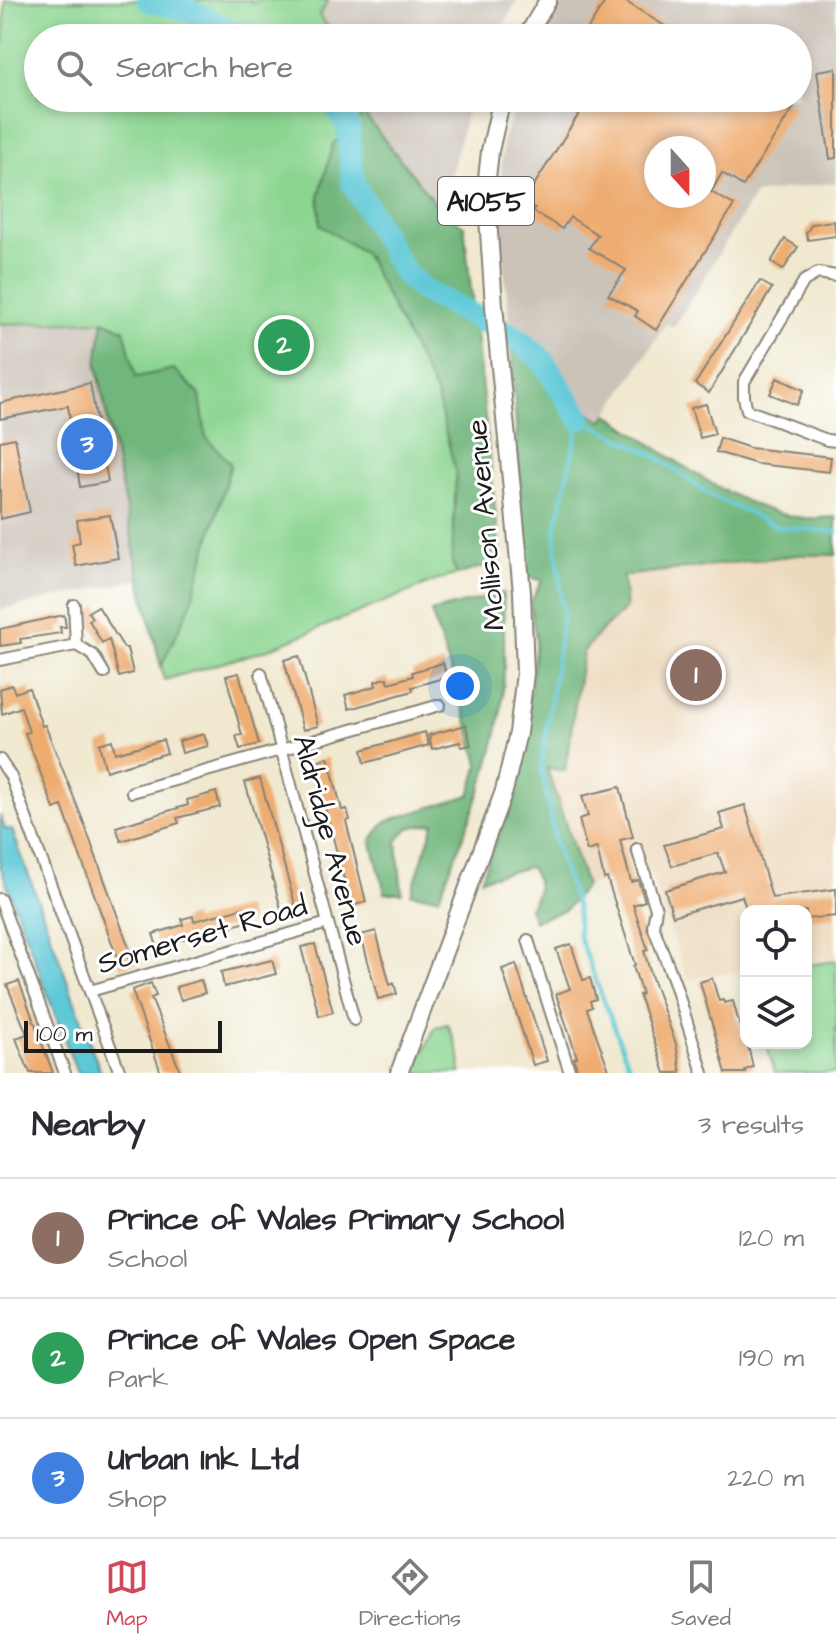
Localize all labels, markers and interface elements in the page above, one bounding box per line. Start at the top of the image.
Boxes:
search box [24,24,812,112]
icon: search [52,46,96,90]
text: Search here [116,47,293,89]
north arrow [644,136,716,208]
road number: A1055 [438,177,534,225]
pin: 2 [258,315,310,375]
pin: 3 [61,414,113,474]
street label: Mollison Avenue [456,417,516,632]
pin: 1 [670,645,722,705]
your location [440,666,480,706]
street label: Aldridge Avenue [281,730,378,951]
street label: Somerset Road [92,885,312,985]
map controls [740,905,812,1049]
button: locate [740,905,812,977]
button: layers [740,977,812,1049]
scale bar [24,1017,222,1053]
text: 100 m [36,1019,93,1050]
text: Nearby [32,1101,146,1149]
text: 3 results [698,1107,804,1143]
text: Prince of Wales Primary School [108,1199,564,1241]
text: 1 [56,1220,60,1256]
text: 120 m [739,1220,804,1256]
text: School [108,1241,187,1277]
text: Prince of Wales Open Space [108,1319,515,1361]
text: 2 [51,1340,65,1376]
text: 190 m [739,1340,804,1376]
text: Park [108,1361,168,1397]
text: Urban Ink Ltd [108,1439,299,1481]
text: 3 [51,1460,65,1496]
text: 220 m [727,1460,804,1496]
text: Shop [108,1481,167,1517]
tab: Map [105,1555,149,1634]
tab: Directions [359,1555,461,1634]
tab: Saved [671,1555,731,1634]

